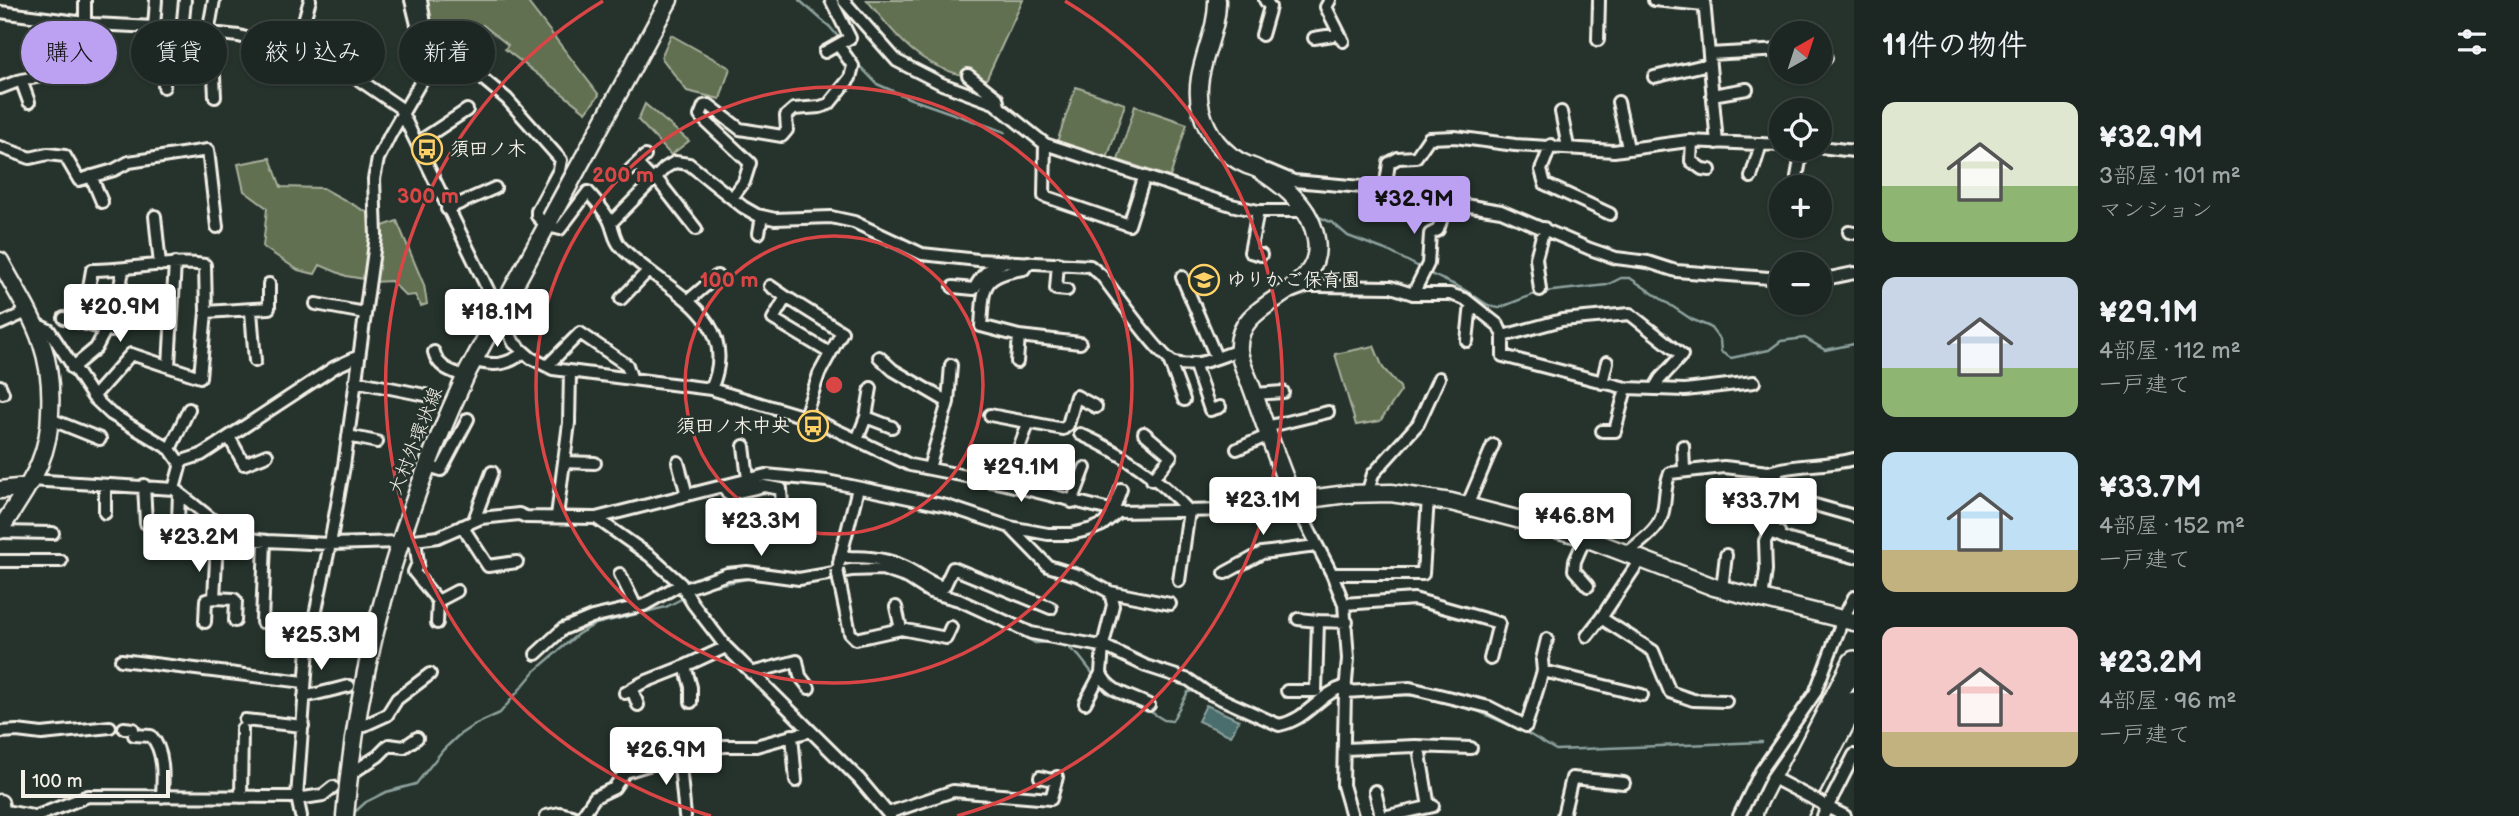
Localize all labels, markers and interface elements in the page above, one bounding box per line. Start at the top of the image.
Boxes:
chip: 購入 [21,21,117,84]
chip: 賃貸 [131,21,227,84]
chip: 絞り込み [241,21,385,84]
chip: 新着 [399,21,495,84]
north arrow [1769,21,1832,84]
map controls [1769,21,1832,315]
icon: filters [2453,23,2491,61]
text: 11件の物件 [1882,28,2027,64]
button: locate [1769,98,1832,161]
text: ¥32.9M [2099,120,2203,156]
icon: home [1938,130,2022,214]
bus stop icon: 須田ノ木 [410,132,444,166]
place label: 須田ノ木 [450,138,526,161]
text: 3部屋 · 101 m² [2099,162,2241,190]
text: 200 m [592,163,654,188]
button: + [1769,175,1832,238]
pin: ¥32.9M [1357,176,1471,236]
text: 300 m [397,184,459,209]
text: ¥32.9M [1374,185,1454,213]
text: マンション [2099,196,2213,224]
button: − [1769,252,1832,315]
school or university icon: ゆりかご保育園 [1187,263,1221,297]
text: 100 m [700,268,758,293]
place label: ゆりかご保育園 [1227,269,1360,292]
pin: ¥20.9M [63,284,177,344]
pin: ¥18.1M [440,290,554,349]
text: ¥20.9M [80,293,160,321]
text: ¥29.1M [2099,295,2198,331]
text: ¥18.1M [461,298,533,326]
icon: home [1938,305,2022,389]
text: 4部屋 · 112 m² [2099,337,2241,365]
text: 一戸建て [2099,371,2191,399]
centre of rings [822,373,846,397]
street label: 大村外環状線 [384,384,448,498]
bus stop icon: 須田ノ木中央 [796,409,830,443]
place label: 須田ノ木中央 [676,415,790,438]
pin: ¥29.1M [964,444,1078,504]
text: ¥29.1M [983,453,1059,481]
text: ¥33.7M [2099,470,2202,506]
pin: ¥23.1M [1206,477,1320,537]
pin: ¥33.7M [1704,478,1818,538]
icon: home [1938,480,2022,564]
text: ¥23.1M [1225,486,1301,514]
text: ¥33.7M [1722,487,1800,515]
pin: ¥46.8M [1518,494,1632,553]
pin: ¥23.3M [704,498,818,558]
text: ¥46.8M [1535,502,1615,530]
text: ¥23.3M [721,507,801,535]
text: 4部屋 · 152 m² [2099,512,2245,540]
pin: ¥23.2M [142,514,256,574]
text: ¥23.2M [159,523,239,551]
text: 一戸建て [2099,546,2191,574]
pin: ¥25.3M [264,612,378,672]
text: ¥25.3M [281,621,361,649]
text: ¥23.2M [2099,645,2203,681]
icon: home [1938,655,2022,739]
text: 4部屋 · 96 m² [2099,687,2237,715]
text: 一戸建て [2099,721,2191,749]
pin: ¥26.9M [609,728,723,787]
text: ¥26.9M [626,736,706,764]
scale bar [21,767,170,799]
text: 100 m [32,770,83,793]

